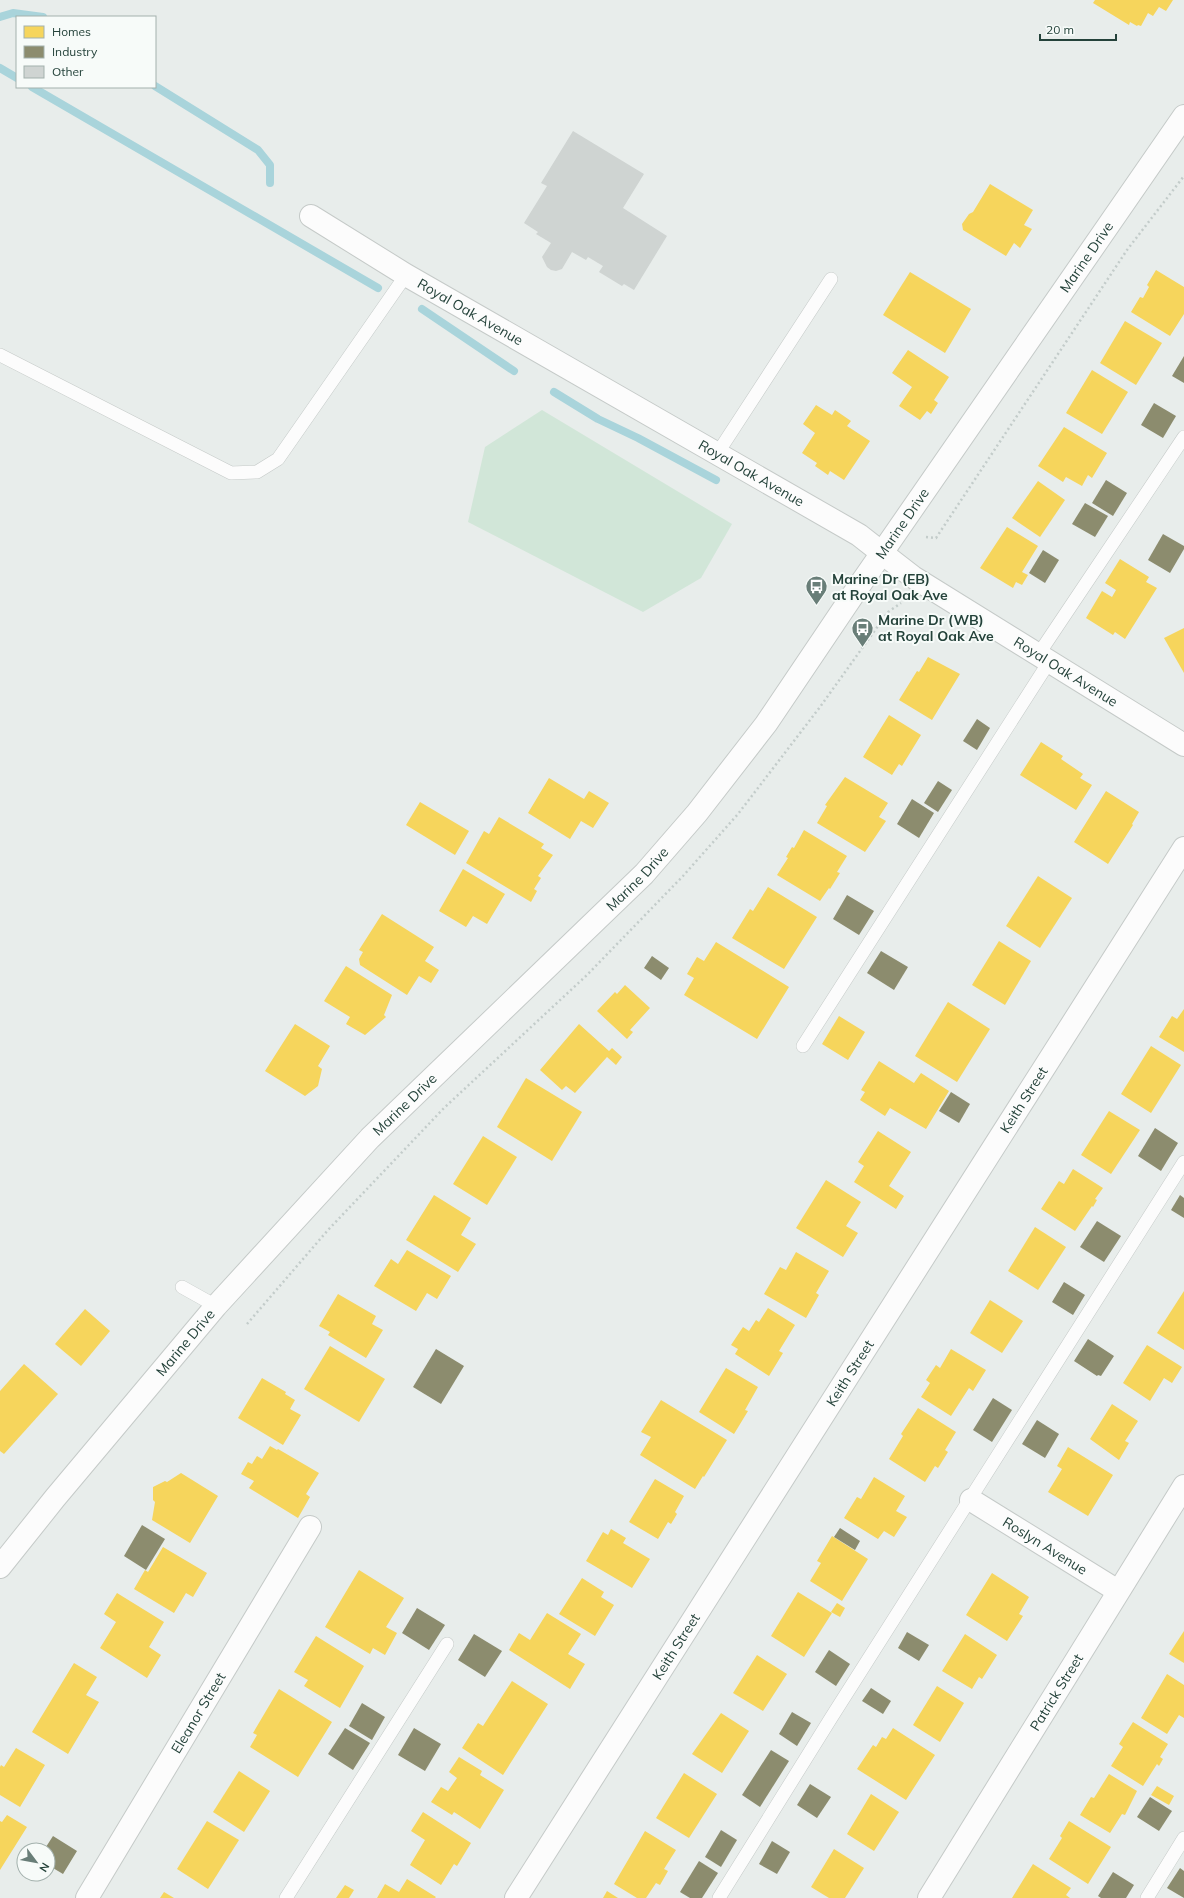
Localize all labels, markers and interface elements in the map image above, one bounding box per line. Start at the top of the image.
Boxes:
legend [16,16,156,88]
scale bar [1040,16,1116,42]
text: 20 m [1046,22,1074,37]
text: Homes [52,24,91,39]
text: Industry [52,44,98,59]
text: Other [52,64,84,79]
street label: Marine Drive [1056,218,1117,296]
street label: Royal Oak Avenue [414,274,526,349]
street label: Royal Oak Avenue [695,436,807,511]
street label: Marine Drive [871,485,933,562]
place label: Marine Dr (EB) at Royal Oak Ave [832,570,948,604]
bus stop icon: Marine Dr (EB) at Royal Oak Ave [803,574,829,607]
place label: Marine Dr (WB) at Royal Oak Ave [878,611,994,645]
bus stop icon: Marine Dr (WB) at Royal Oak Ave [849,615,875,648]
street label: Royal Oak Avenue [1010,633,1121,711]
street label: Marine Drive [602,843,672,915]
street label: Keith Street [996,1063,1052,1136]
street label: Marine Drive [369,1069,441,1140]
street label: Marine Drive [152,1305,219,1380]
street label: Keith Street [822,1337,878,1410]
street label: Roslyn Avenue [999,1513,1091,1579]
street label: Keith Street [648,1610,704,1683]
street label: Patrick Street [1026,1650,1087,1734]
street label: Eleanor Street [167,1669,230,1757]
north arrow [16,1842,56,1882]
text: N [36,1860,53,1875]

